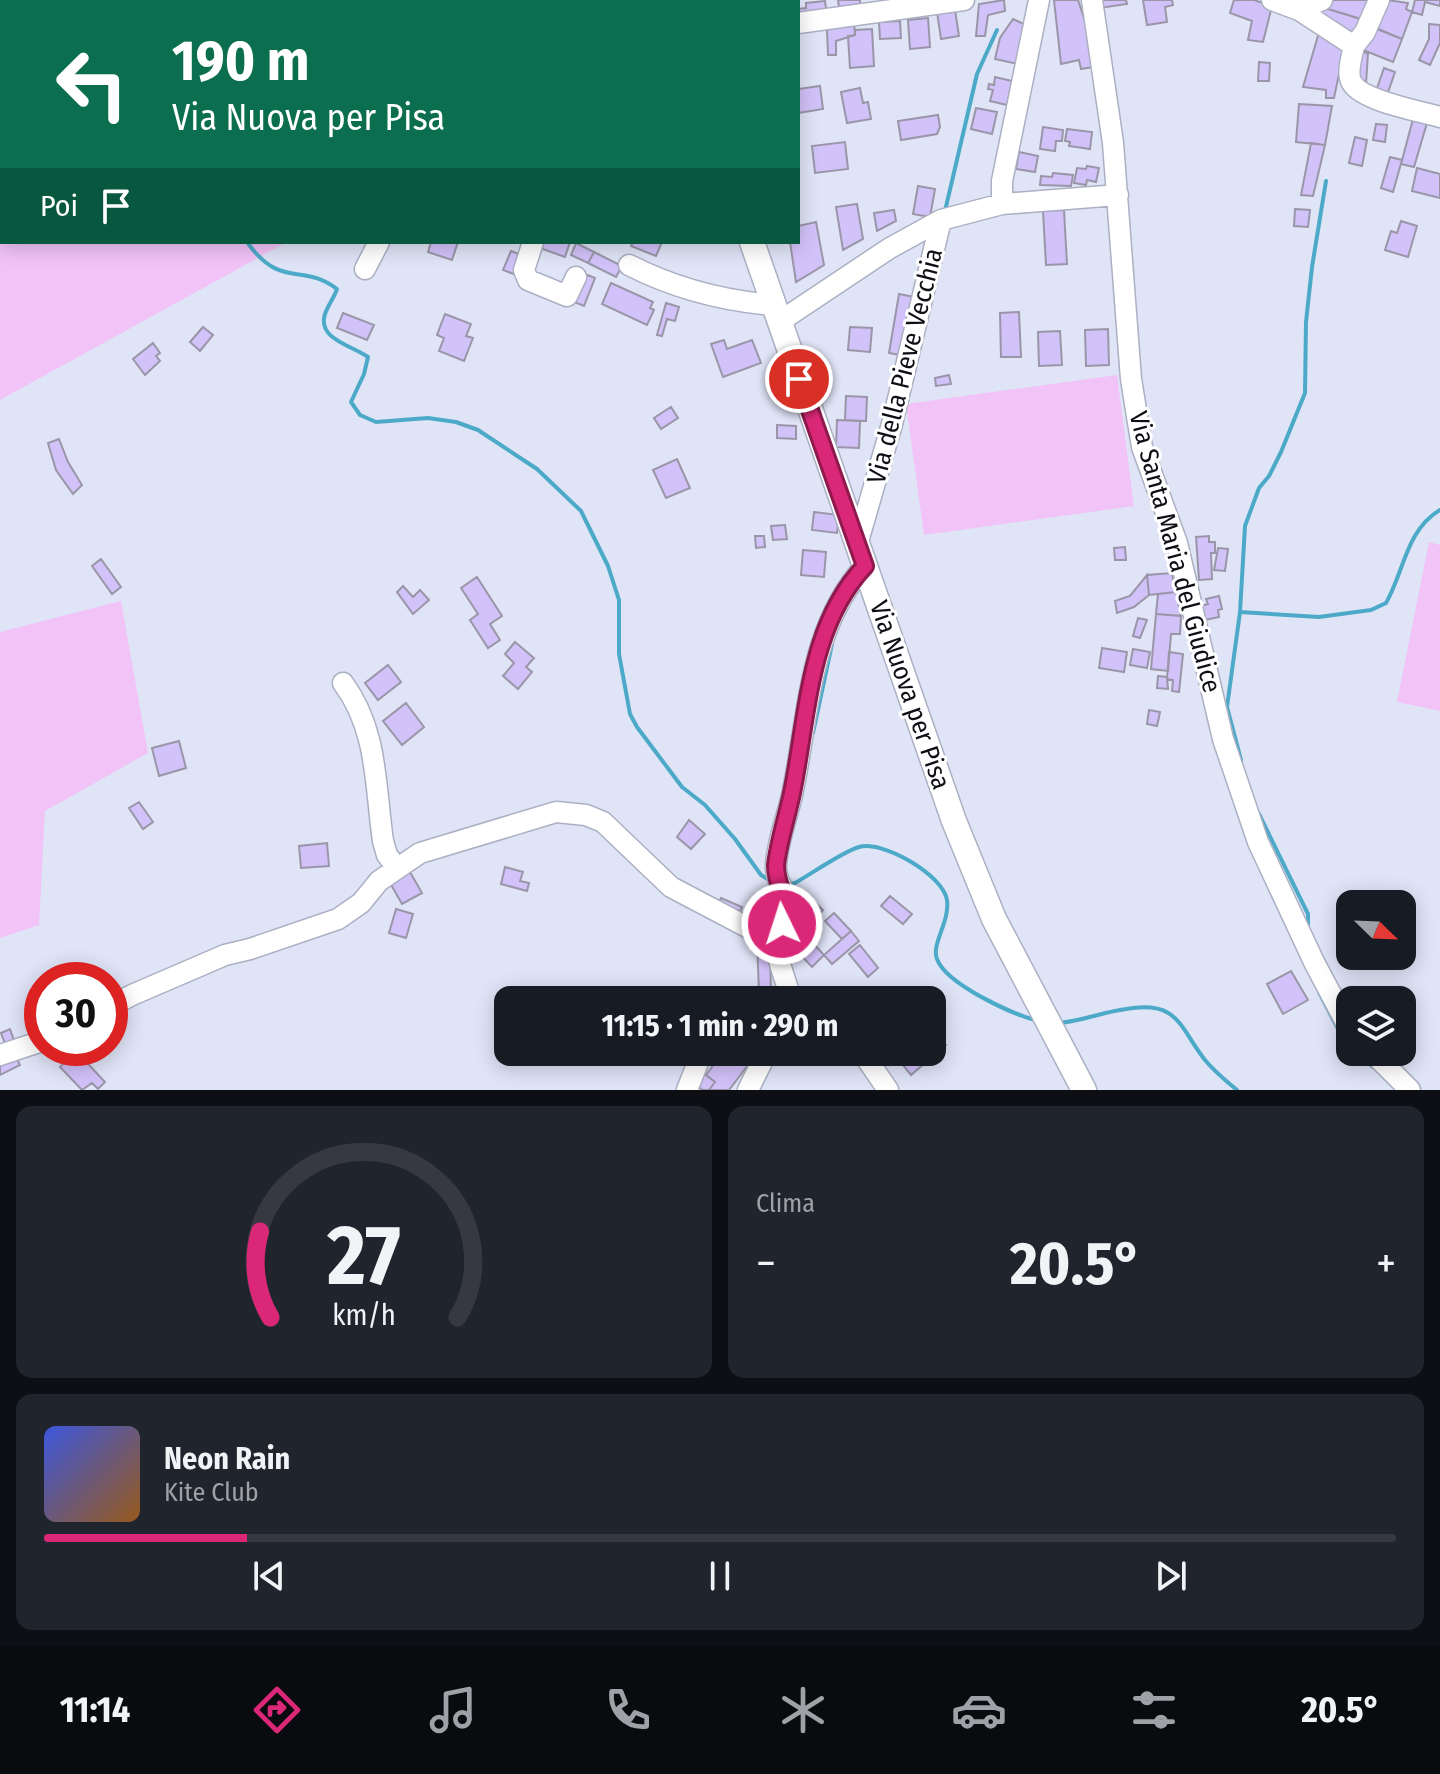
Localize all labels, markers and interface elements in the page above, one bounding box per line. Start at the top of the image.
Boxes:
text: 190 m [172,28,310,95]
icon: left [40,32,144,136]
text: Via Nuova per Pisa [172,96,445,140]
icon: arrive [94,184,138,228]
text: Poi [40,188,78,224]
street label: Via della Pieve Vecchia [861,245,949,487]
pin [765,345,833,413]
icon: arrive [777,357,821,401]
street label: Via Santa Maria del Giudice [1123,408,1227,696]
street label: Via Nuova per Pisa [863,597,957,793]
position arrow [740,882,824,966]
north arrow [1336,890,1416,970]
map controls [1336,890,1416,1066]
speed limit sign: 30 [24,962,128,1066]
button: layers [1336,986,1416,1066]
text: 11:15 · 1 min · 290 m [602,1008,838,1044]
text: Clima [756,1188,815,1219]
text: 27 [326,1206,401,1306]
text: 20.5° [1010,1228,1142,1300]
text: − [756,1237,776,1290]
text: + [1376,1237,1396,1290]
text: km/h [332,1298,396,1333]
text: Neon Rain [164,1441,290,1477]
text: Kite Club [164,1477,259,1508]
icon: previous [247,1554,291,1598]
icon: pause [698,1554,742,1598]
icon: next [1149,1554,1193,1598]
icon: directions [249,1682,305,1738]
icon: music [425,1682,481,1738]
icon: phone [600,1682,656,1738]
icon: climate [775,1682,831,1738]
icon: car [951,1682,1007,1738]
icon: filters [1126,1682,1182,1738]
text: 11:14 [60,1688,130,1732]
text: 20.5° [1301,1688,1380,1732]

